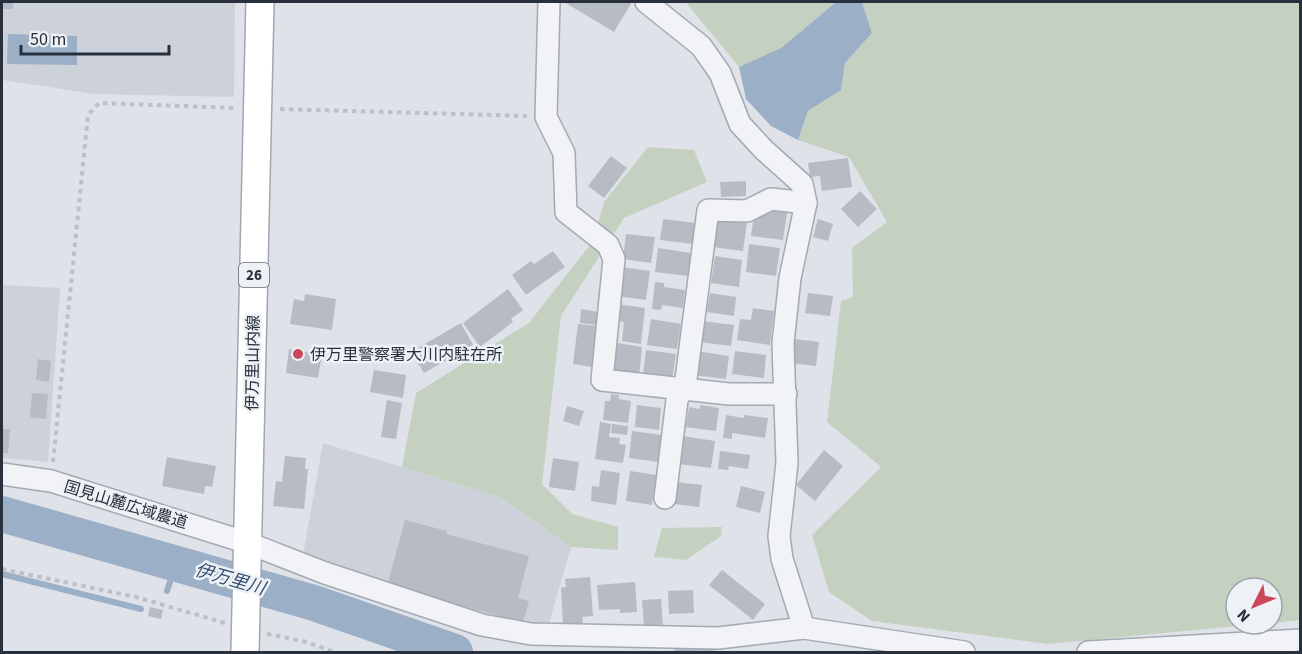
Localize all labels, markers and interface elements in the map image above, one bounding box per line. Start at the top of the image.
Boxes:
scale bar [21,18,170,56]
text: 50 m [30,27,66,52]
road number: 26 [239,263,269,287]
street label: 伊万里山内線 [241,315,265,411]
place label: 伊万里警察署大川内駐在所 [310,344,502,366]
marker: 伊万里警察署大川内駐在所 [291,347,305,361]
street label: 国見山麓広域農道 [61,476,190,534]
water label: 伊万里川 [192,558,270,602]
north arrow [1224,576,1284,636]
text: N [1232,604,1255,627]

